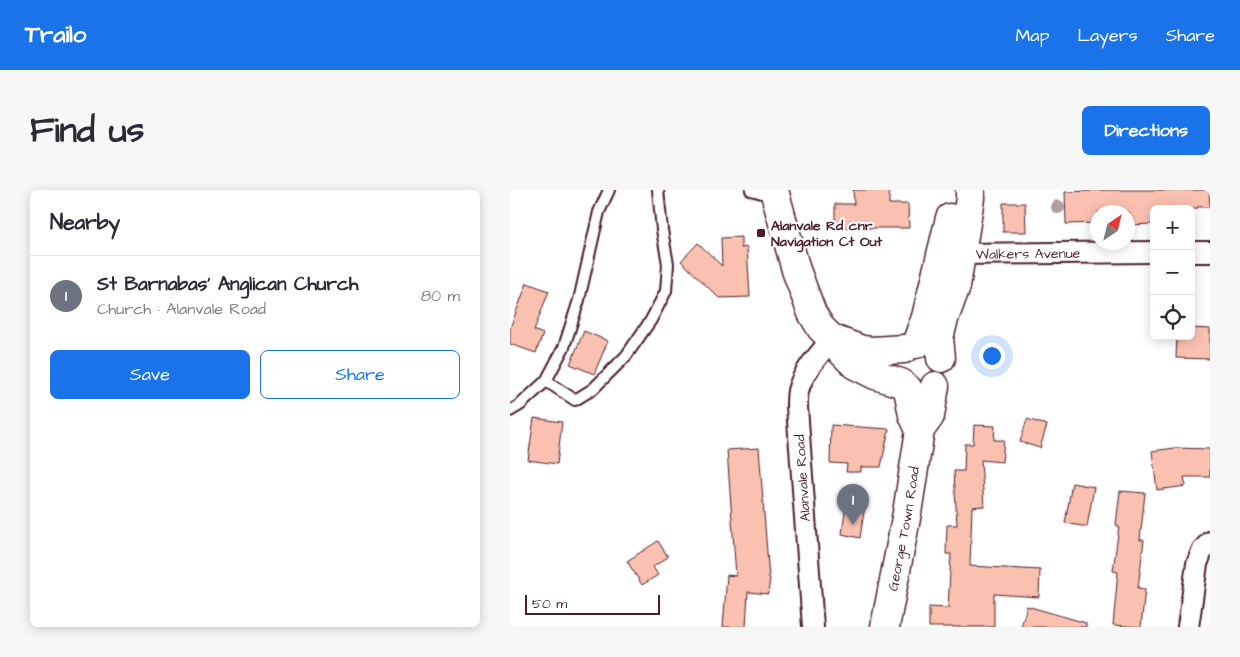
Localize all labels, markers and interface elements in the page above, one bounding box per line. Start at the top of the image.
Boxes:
text: Trailo [25,18,86,52]
text: Map [1015,23,1049,48]
text: Layers [1077,23,1138,48]
text: Share [1166,23,1215,48]
text: Find us [30,106,144,155]
button: Directions [1082,106,1210,155]
north arrow [1090,205,1135,250]
map controls [1150,205,1195,340]
button: + [1150,205,1195,250]
text: Nearby [50,208,120,237]
place label: Alanvale Rd cnr Navigation Ct Out [771,216,883,253]
marker: Alanvale Rd cnr Navigation Ct Out [755,227,767,239]
street label: Walkers Avenue [976,244,1081,265]
button: − [1150,250,1195,295]
text: St Barnabas' Anglican Church [97,271,358,298]
text: 1 [65,285,67,307]
text: 80 m [421,285,460,307]
button: locate [1150,295,1195,340]
text: Church · Alanvale Road [97,298,266,320]
your location [979,343,1005,369]
button: Save [50,350,250,399]
button: Share [260,350,460,399]
street label: Alanvale Road [790,434,816,522]
street label: George Town Road [883,465,925,593]
pin: 1 [837,484,869,525]
scale bar [525,592,660,615]
text: 50 m [532,594,567,614]

